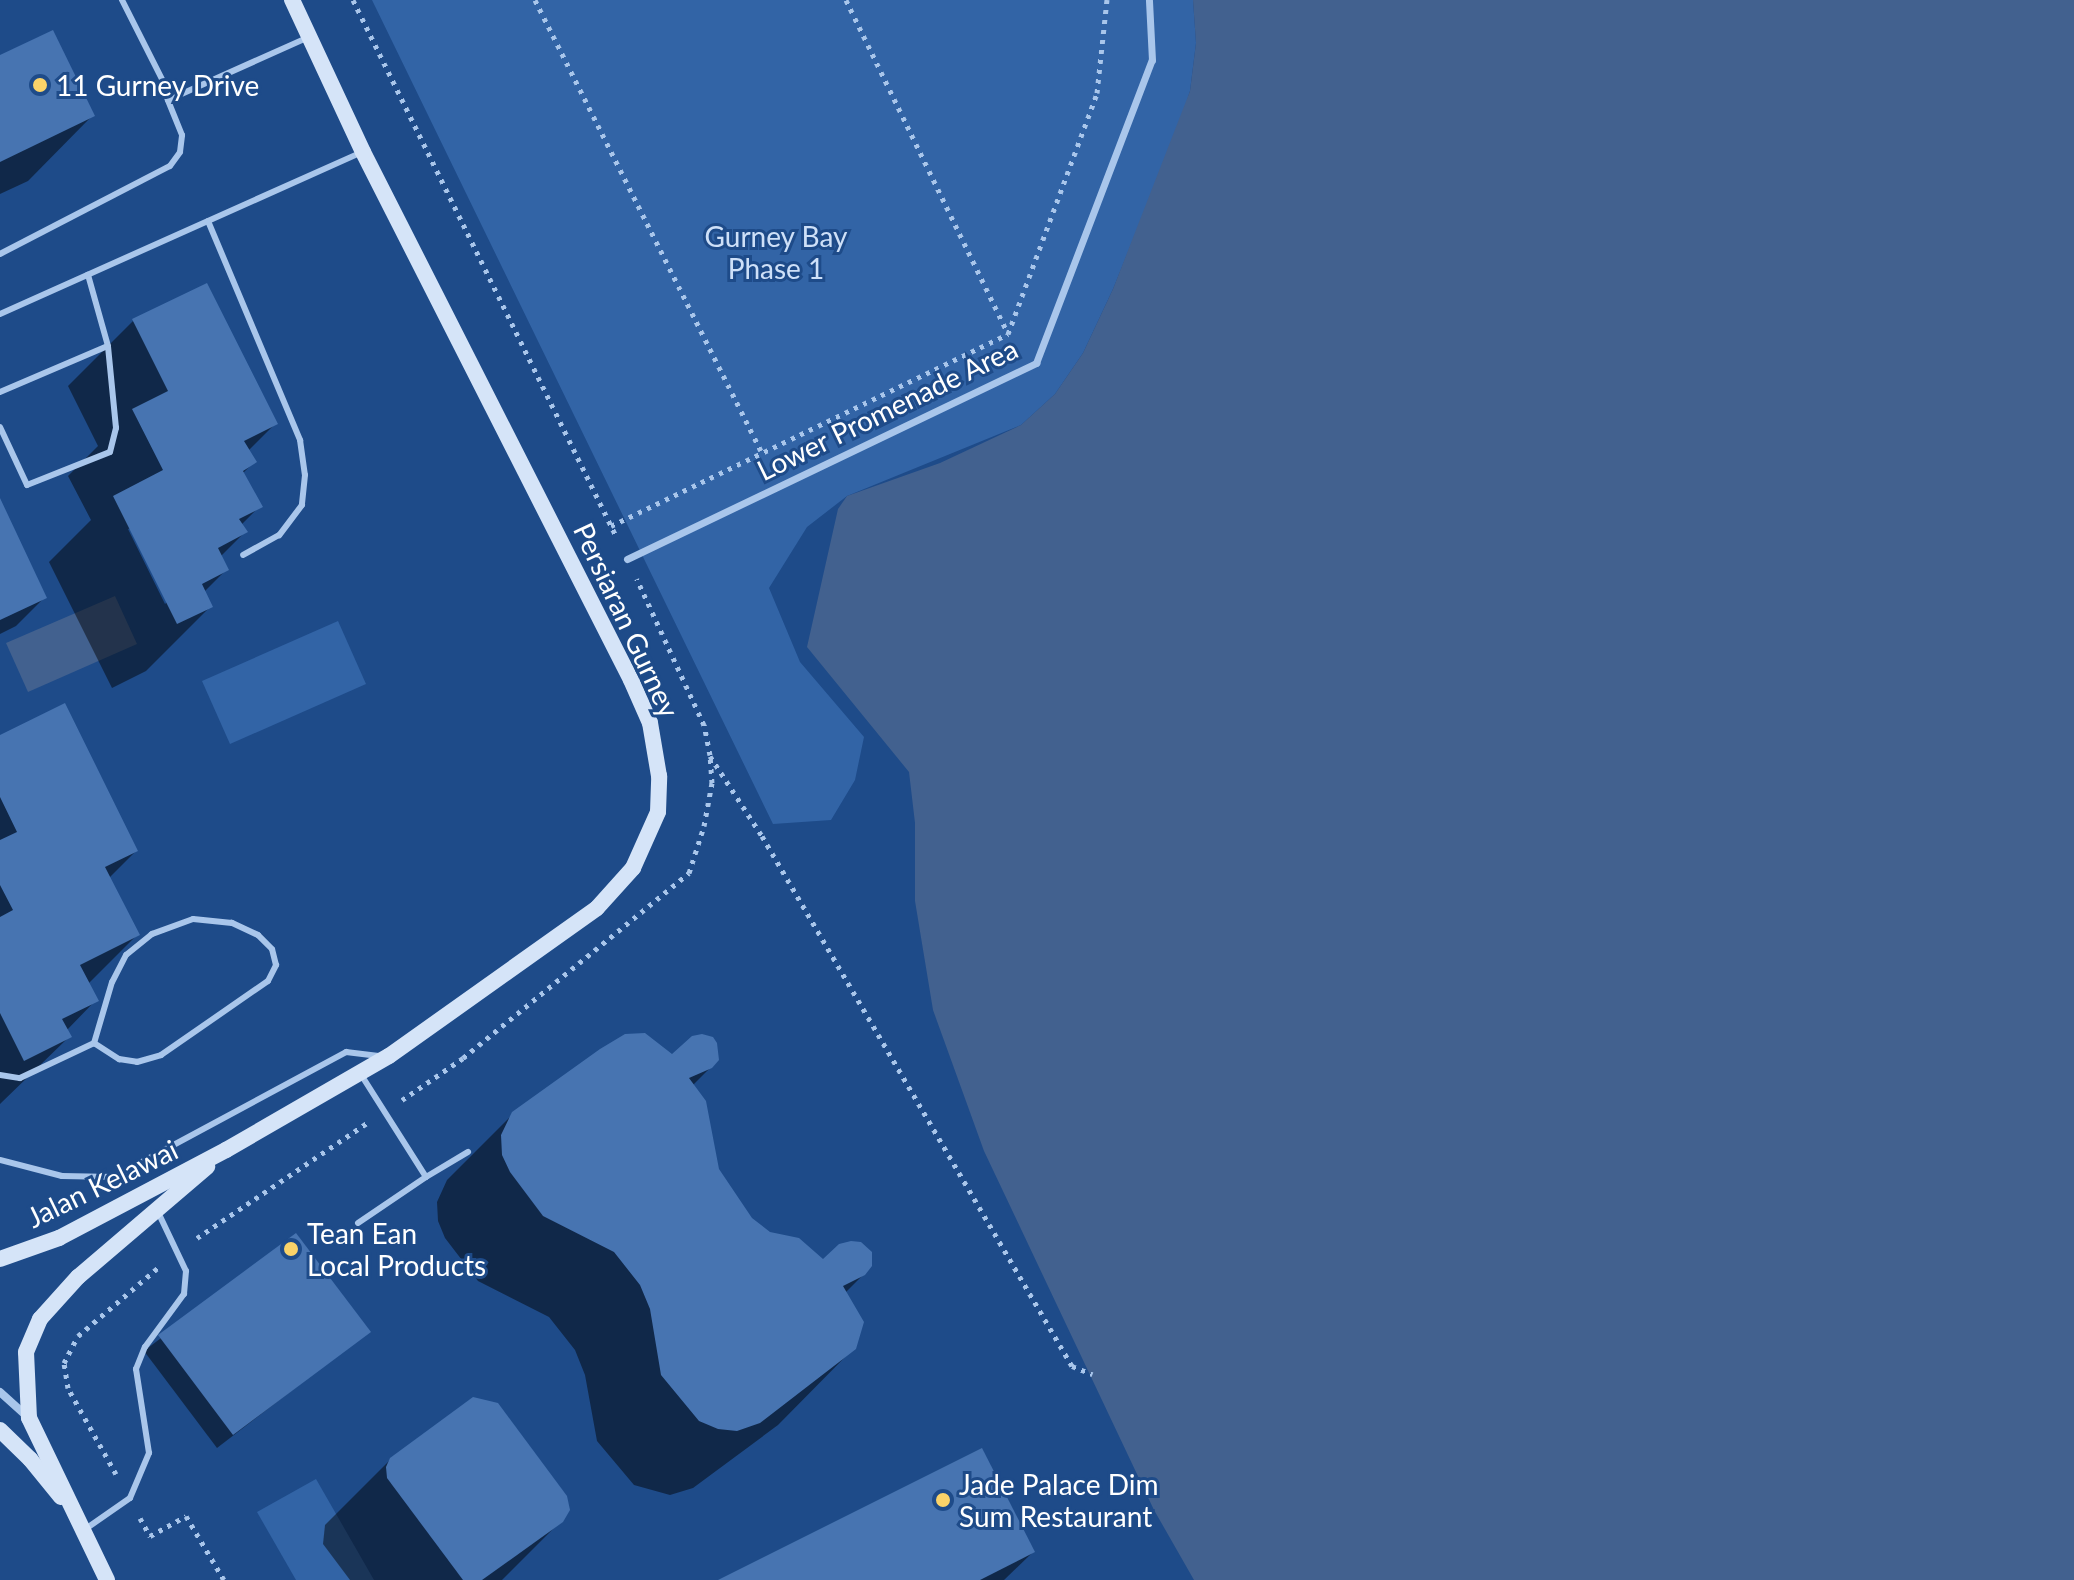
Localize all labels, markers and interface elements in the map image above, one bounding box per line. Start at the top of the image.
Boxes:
place label: 11 Gurney Drive [56,68,260,102]
marker: 11 Gurney Drive [31,76,49,94]
park label: Gurney Bay Phase 1 [704,219,848,285]
street label: Lower Promenade Area [751,331,1023,487]
street label: Persiaran Gurney [567,517,687,723]
street label: Jalan Kelawai [21,1132,183,1234]
place label: Tean Ean Local Products [307,1216,486,1282]
marker: Tean Ean Local Products [282,1240,300,1258]
place label: Jade Palace Dim Sum Restaurant [959,1467,1158,1533]
marker: Jade Palace Dim Sum Restaurant [934,1491,952,1509]

